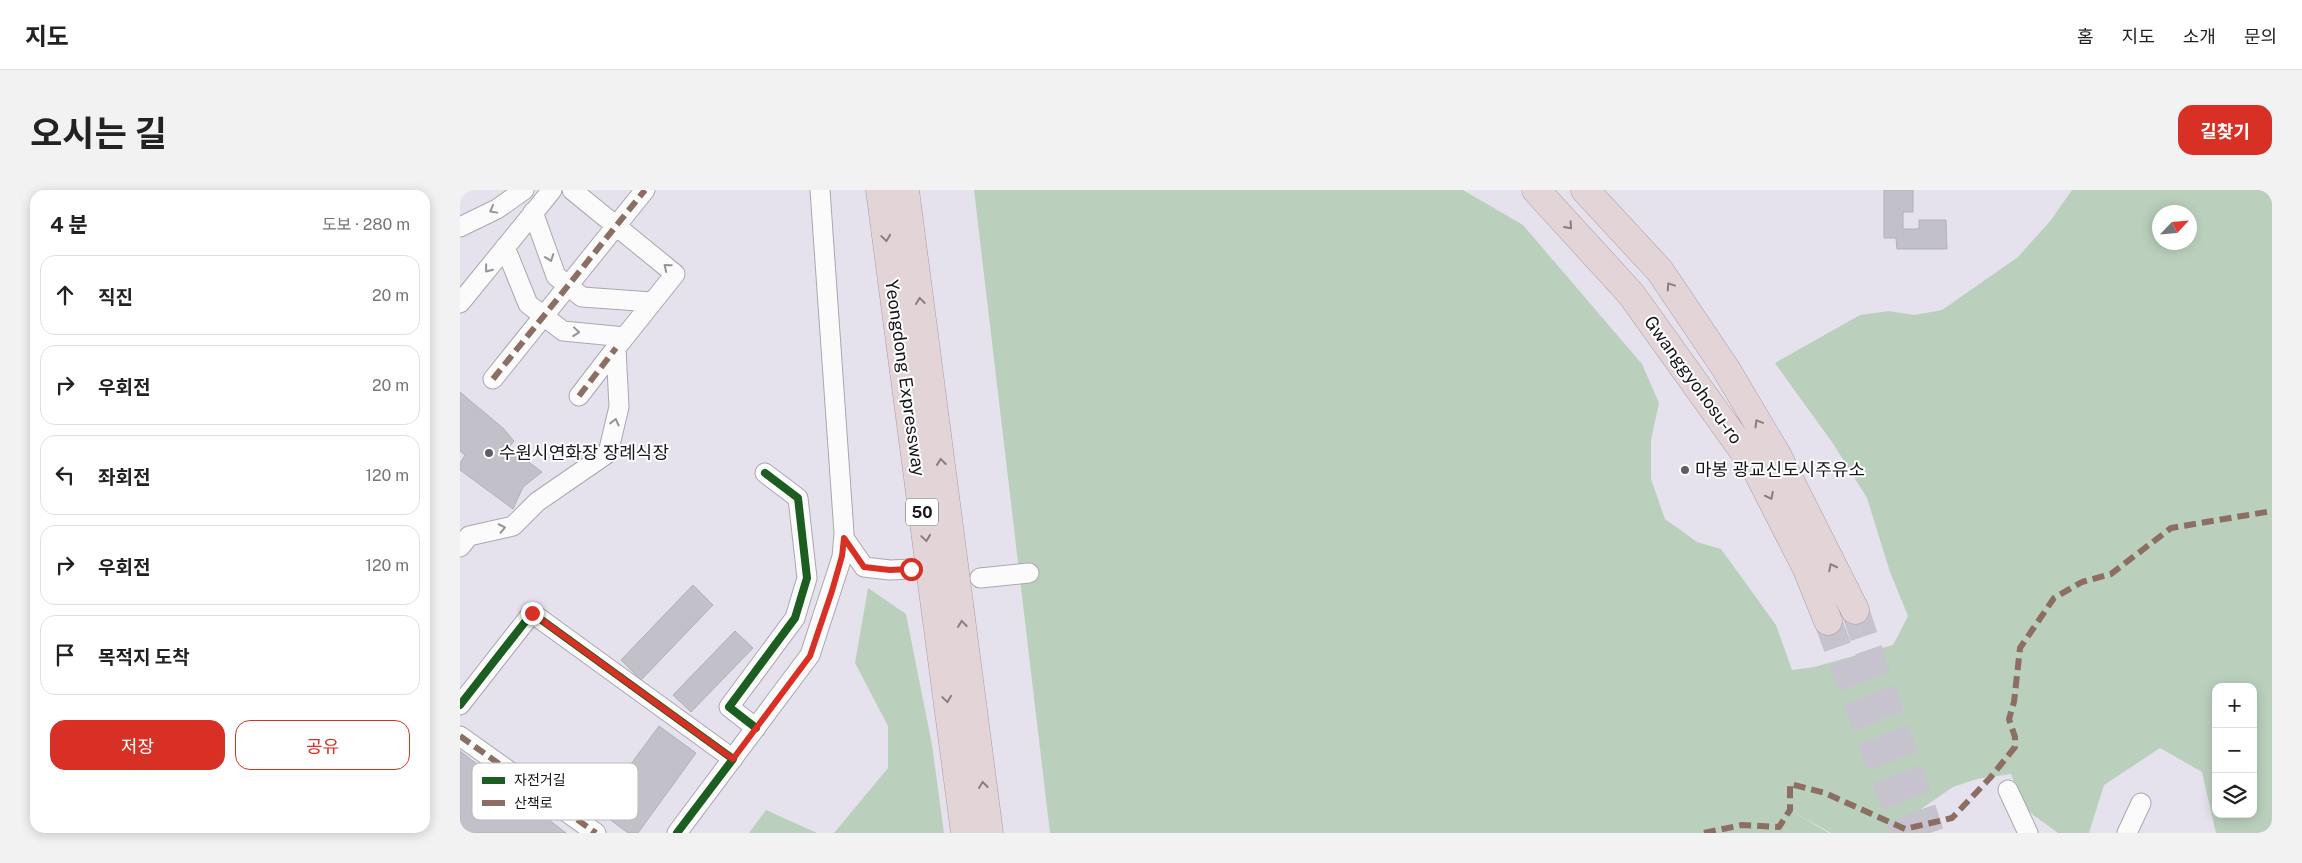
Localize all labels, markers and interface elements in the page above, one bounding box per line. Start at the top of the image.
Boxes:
text: 지도 [25,22,69,50]
text: 홈 [2077,26,2094,47]
text: 지도 [2122,26,2155,47]
text: 소개 [2183,26,2216,47]
text: 문의 [2244,26,2277,47]
button: 길찾기 [2178,105,2272,155]
text: 오시는 길 [30,113,167,154]
one-way arrow [489,204,498,214]
north arrow [2152,205,2197,250]
text: 4 분 [50,212,88,237]
text: 도보 · 280 m [322,215,410,234]
one-way arrow [1563,220,1572,229]
one-way arrow [880,235,891,243]
one-way arrow [544,254,554,262]
one-way arrow [484,263,493,272]
one-way arrow [664,265,673,273]
street label: Yeongdong Expressway [881,278,930,478]
icon: ahead [51,281,79,309]
one-way arrow [1667,282,1676,292]
text: 직진 [98,286,133,308]
text: 20 m [372,286,409,305]
one-way arrow [915,297,926,305]
street label: Gwanggyohosu-ro [1640,312,1747,448]
one-way arrow [572,326,580,337]
icon: right [51,371,79,399]
text: 우회전 [98,376,150,398]
text: 20 m [372,376,409,395]
one-way arrow [609,418,620,427]
one-way arrow [1754,419,1764,428]
place label: 수원시연화장 장례식장 [499,442,669,463]
marker: 수원시연화장 장례식장 [483,447,495,459]
one-way arrow [936,458,947,466]
place label: 마봉 광교신도시주유소 [1695,459,1865,480]
icon: left [51,461,79,489]
marker: 마봉 광교신도시주유소 [1679,464,1691,476]
text: 좌회전 [98,466,150,488]
text: 120 m [365,466,409,485]
one-way arrow [1764,491,1774,500]
road number: 50 [906,498,938,526]
one-way arrow [498,523,507,534]
one-way arrow [920,535,931,543]
icon: right [51,551,79,579]
text: 우회전 [98,556,150,578]
text: 120 m [365,556,409,575]
route start [900,558,923,581]
one-way arrow [1829,563,1839,572]
route end [521,602,544,625]
one-way arrow [957,619,968,627]
icon: arrive [51,641,79,669]
text: 목적지 도착 [98,646,190,668]
map controls [2212,683,2257,818]
button: + [2212,683,2257,728]
one-way arrow [941,696,952,704]
button: 저장 [50,720,225,770]
button: 공유 [235,720,410,770]
button: − [2212,728,2257,773]
legend [472,763,638,820]
text: 자전거길 [514,772,566,788]
button: layers [2212,773,2257,818]
one-way arrow [978,780,989,788]
text: 산책로 [514,795,553,811]

